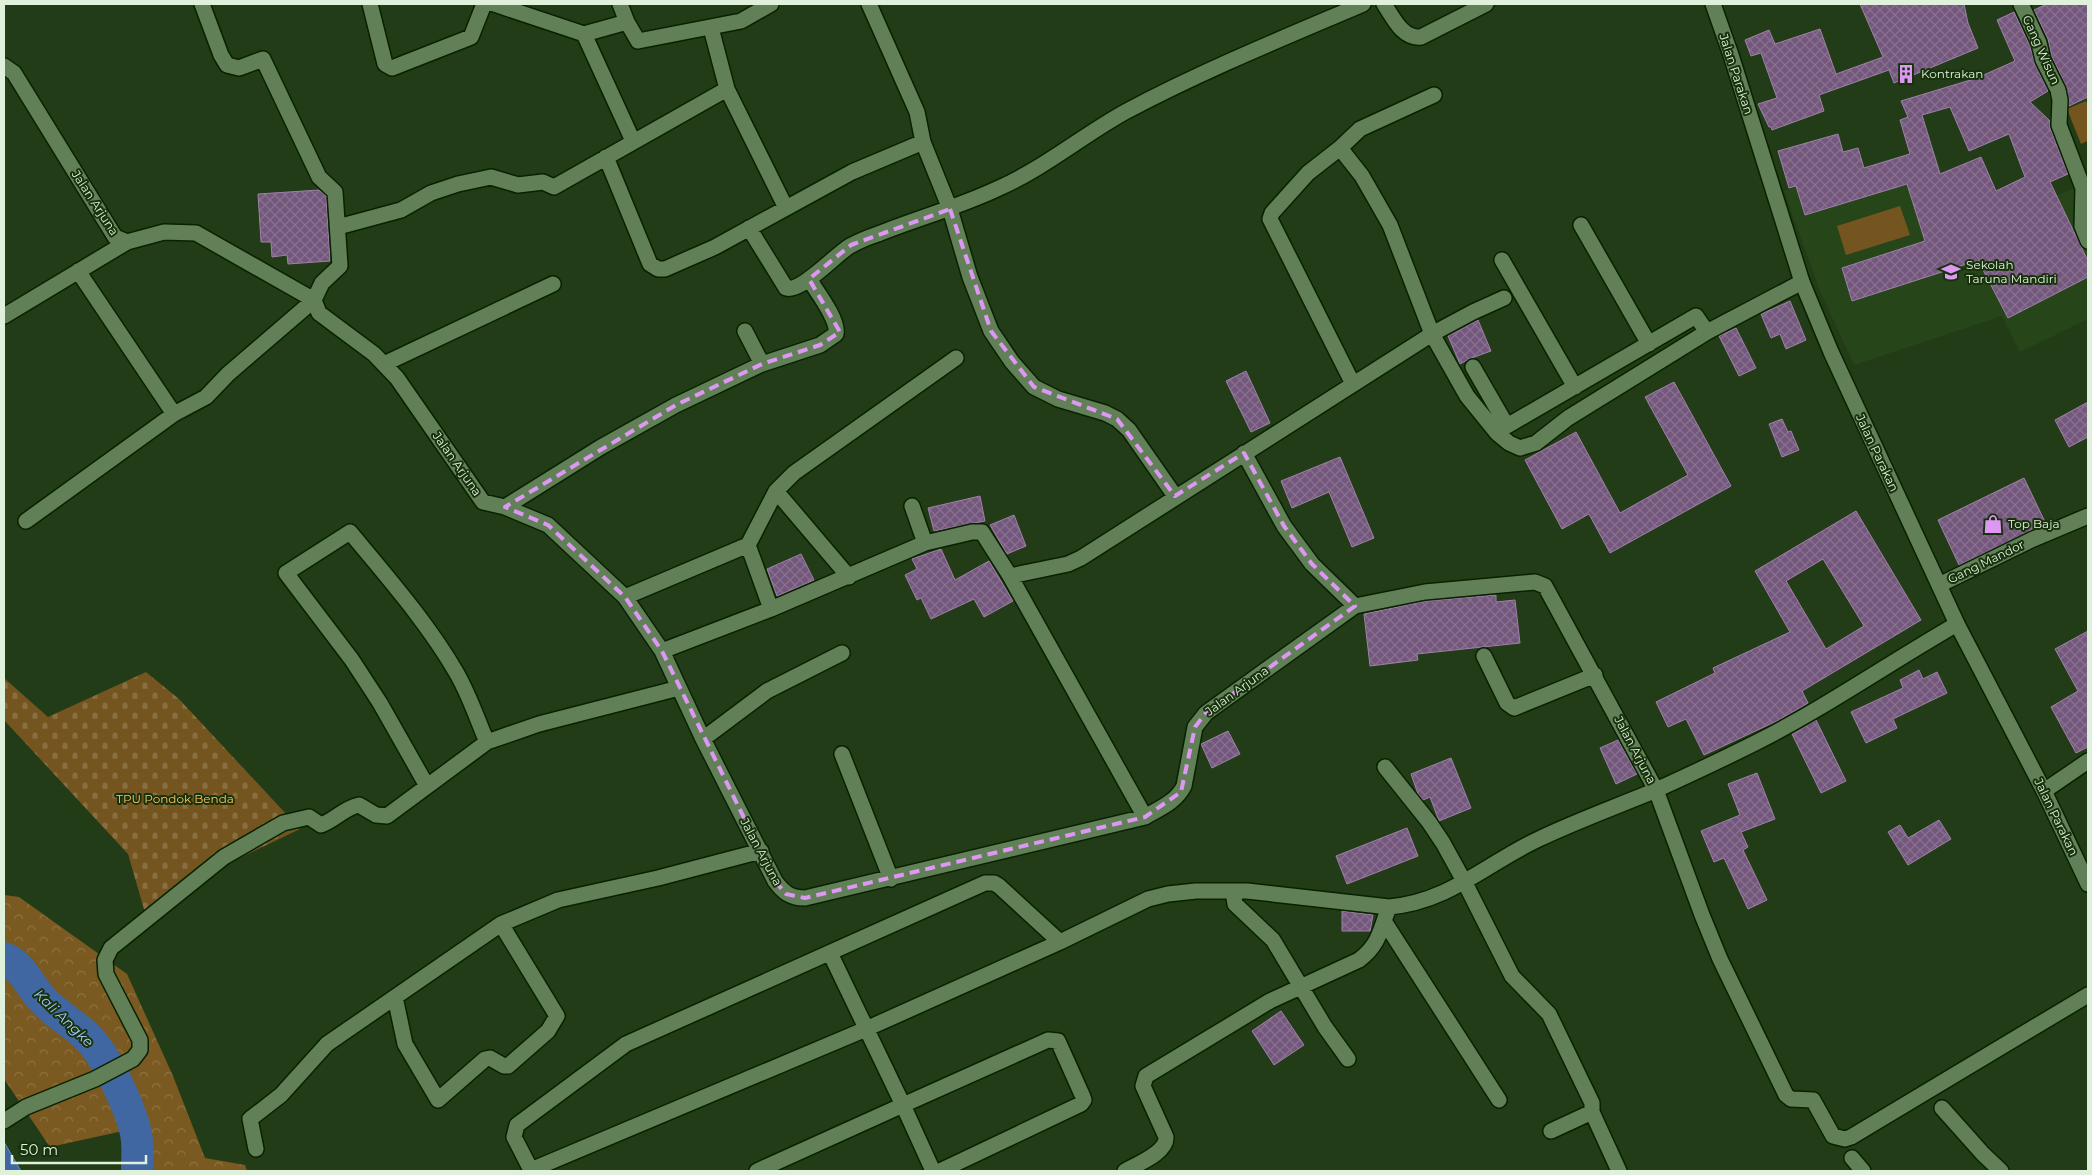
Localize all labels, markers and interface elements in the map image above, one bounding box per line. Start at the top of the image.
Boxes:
street label: Gang Wisun [2020,13,2063,87]
street label: Jalan Parakan [1716,31,1757,116]
building icon: Kontrakan [1895,63,1917,85]
place label: Kontrakan [1921,66,1983,81]
street label: Jalan Arjuna [68,167,122,238]
place label: Sekolah Taruna Mandiri [1966,257,2057,286]
school or university icon: Sekolah Taruna Mandiri [1940,261,1962,283]
street label: Jalan Parakan [1853,411,1902,494]
street label: Jalan Arjuna [429,428,485,499]
shop icon: Top Baja [1982,513,2004,535]
place label: Top Baja [2008,516,2060,531]
street label: Gang Mandor [1945,537,2027,586]
street label: Jalan Arjuna [1201,663,1271,719]
street label: Jalan Arjuna [1611,712,1660,786]
street label: Jalan Parakan [2031,775,2082,858]
park label: TPU Pondok Benda [116,791,234,806]
street label: Jalan Arjuna [737,814,786,888]
water label: Kali Angke [30,985,98,1051]
scale bar [12,1132,146,1164]
text: 50 m [20,1140,58,1159]

